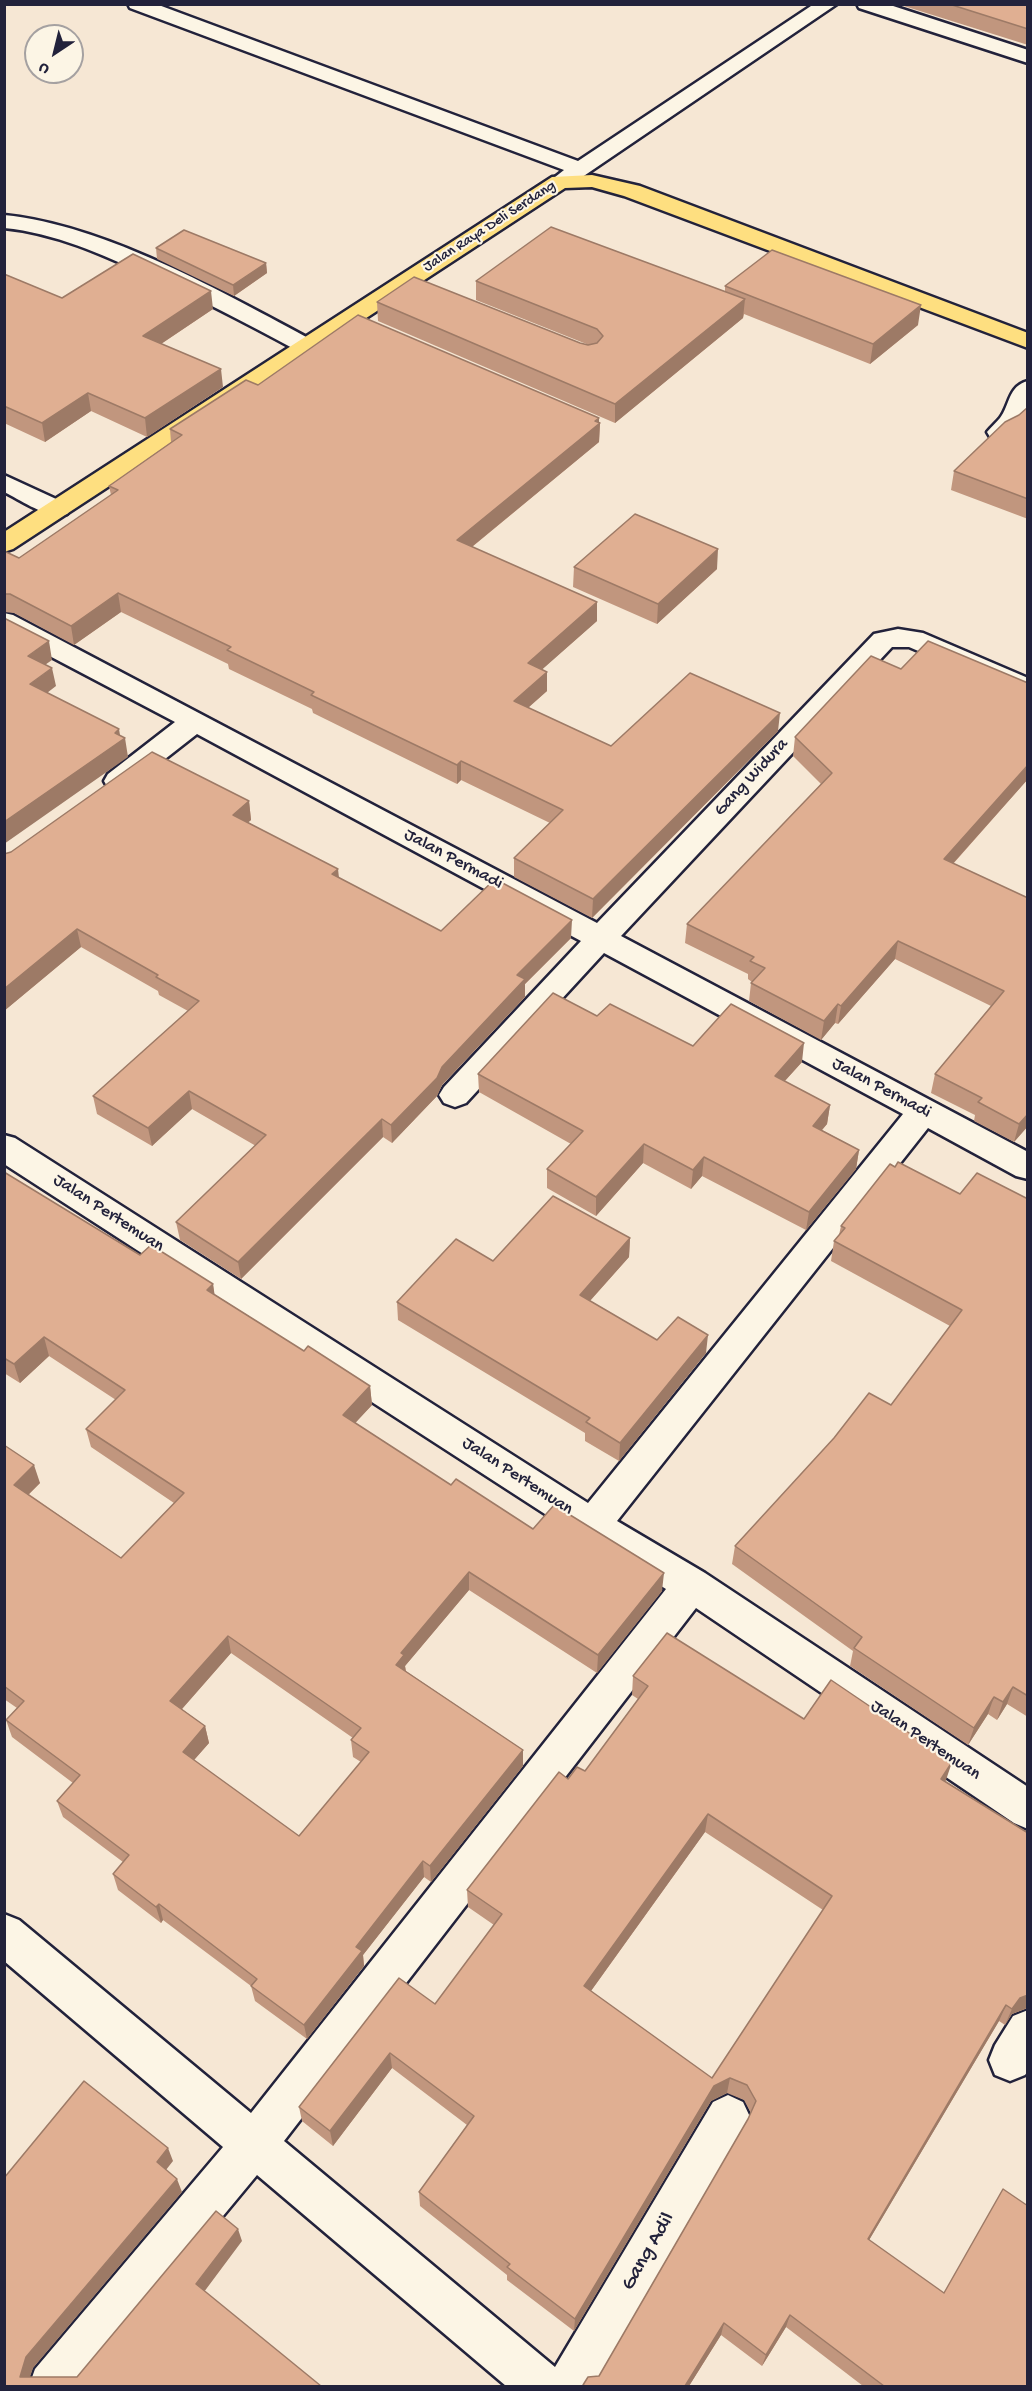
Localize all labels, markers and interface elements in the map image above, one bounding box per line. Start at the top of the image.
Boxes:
north arrow [24,24,84,84]
text: U [35,57,54,78]
street label: Jalan Raya Deli Serdang [420,177,560,277]
street label: Gang Widura [710,734,794,822]
street label: Jalan Permadi [400,825,506,895]
street label: Jalan Permadi [828,1054,934,1124]
street label: Jalan Pertemuan [48,1170,168,1258]
street label: Jalan Pertemuan [457,1433,577,1521]
street label: Jalan Pertemuan [866,1696,984,1786]
street label: Gang Adil [617,2209,681,2295]

